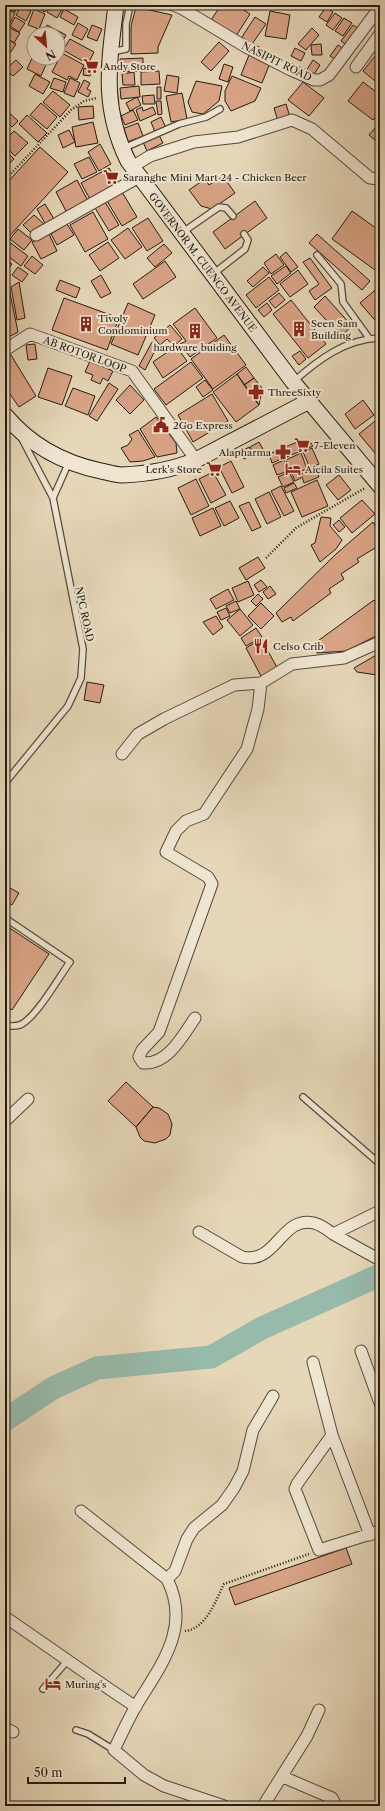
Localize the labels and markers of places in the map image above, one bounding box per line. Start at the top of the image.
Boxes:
supermarket icon: Andy Store [82,57,100,75]
place label: Andy Store [102,60,156,73]
supermarket icon: Saranghe Mini Mart 24 - Chicken Beer [102,168,120,186]
place label: Saranghe Mini Mart 24 - Chicken Beer [123,171,307,184]
place label: Tivoly Condominium [98,312,168,337]
building icon: Tivoly Condominium [77,315,95,333]
place label: Seen Sam Building [311,317,358,342]
building icon: Seen Sam Building [290,320,308,338]
building icon: hardware buiding [186,322,204,340]
place label: hardware buiding [153,341,237,354]
pharmacy icon: ThreeSixty [247,383,265,401]
place label: ThreeSixty [268,386,321,399]
public building icon: 2Go Express [152,416,170,434]
place label: 2Go Express [173,419,233,432]
supermarket icon: 7-Eleven [293,436,311,454]
place label: 7-Eleven [314,439,356,452]
pharmacy icon: Alapharma [274,443,292,461]
place label: Alapharma [218,446,272,459]
supermarket icon: Lerk's Store [205,460,223,478]
hotel icon: Aicila Suites [284,460,302,478]
place label: Lerk's Store [146,463,202,476]
place label: Aicila Suites [304,463,363,476]
restaurant icon: Celso Crib [252,637,270,655]
place label: Celso Crib [273,640,323,653]
hotel icon: Muring's [44,1675,62,1693]
place label: Muring's [65,1678,106,1691]

